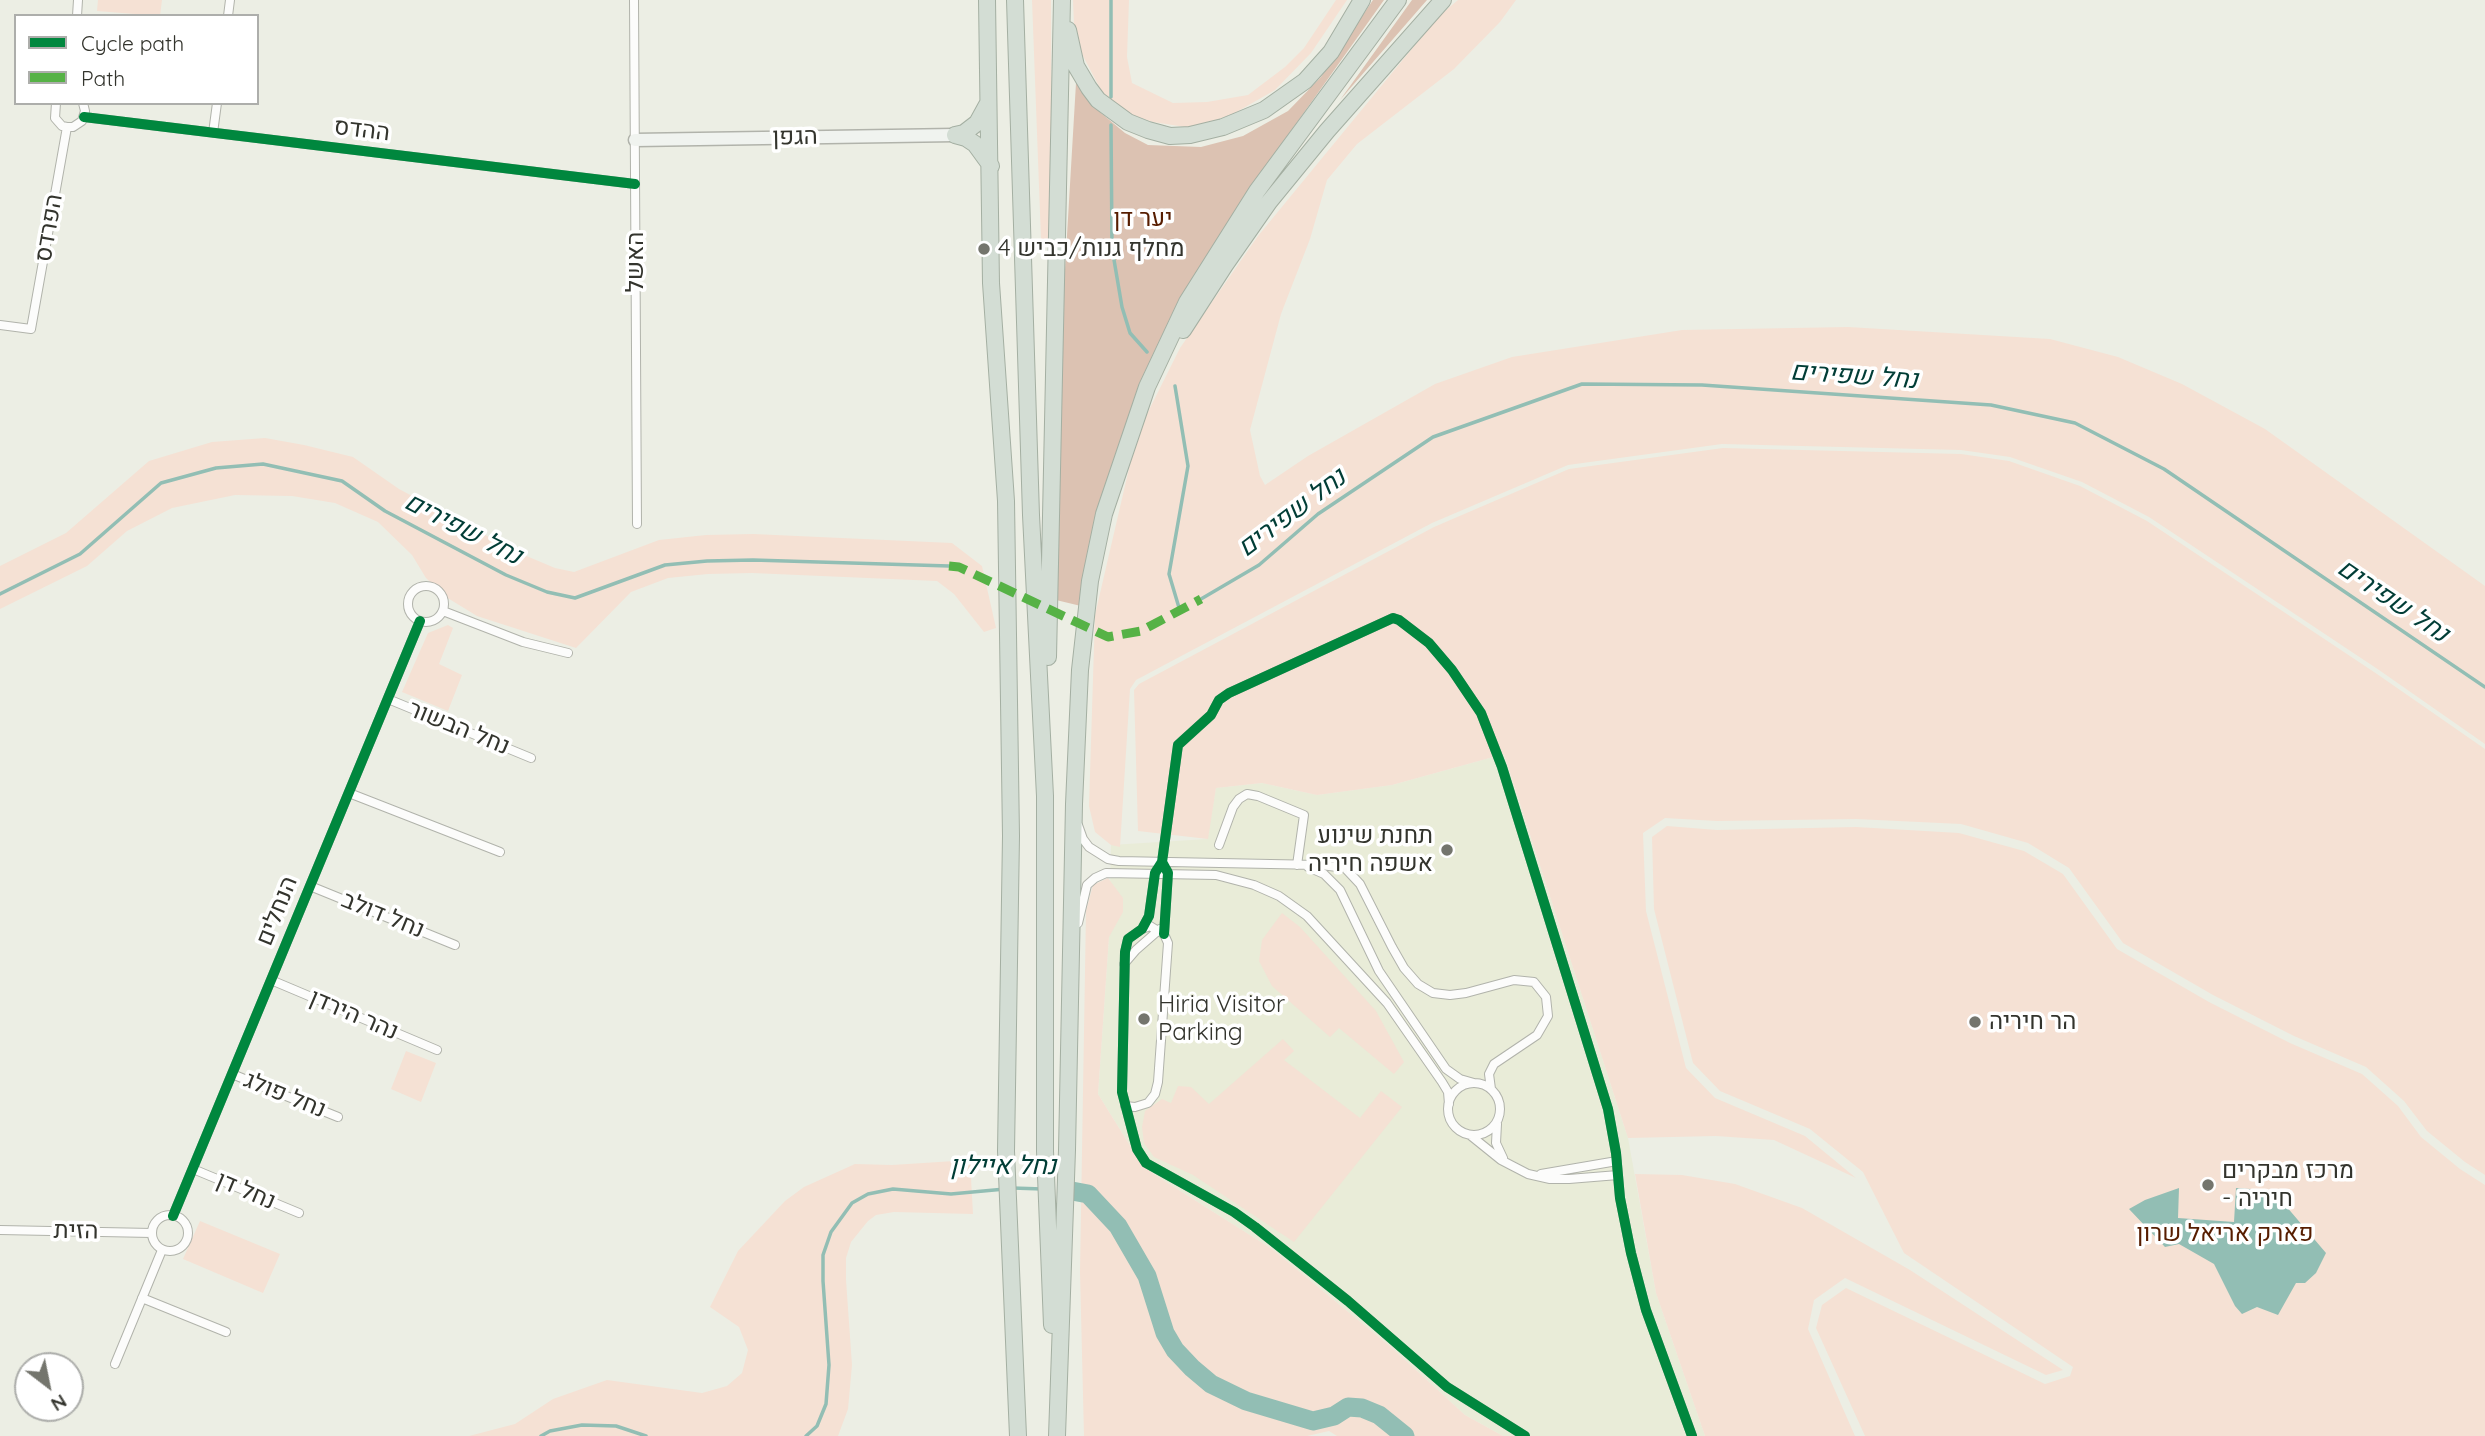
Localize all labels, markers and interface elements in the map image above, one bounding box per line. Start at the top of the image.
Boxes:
legend [14,14,259,105]
text: Cycle path [81,30,184,56]
text: Path [81,65,125,91]
street label: ההדס [332,112,392,148]
street label: הגפן [772,122,818,152]
street label: הפרדס [29,192,69,264]
park label: יער דן [1114,205,1172,233]
street label: האשל [622,232,650,292]
place label: מחלף גנות/כביש 4 [998,235,1185,263]
marker: מחלף גנות/כביש 4 [976,241,992,257]
water label: נחל שפירים [1789,356,1919,396]
water label: נחל שפירים [1232,462,1352,564]
water label: נחל שפירים [399,486,527,572]
water label: נחל שפירים [2331,552,2455,650]
street label: נחל הבשור [404,695,514,761]
place label: תחנת שינוע אשפה חיריה [1308,822,1433,878]
marker: תחנת שינוע אשפה חיריה [1439,842,1455,858]
street label: הנחלים [250,872,304,950]
street label: נחל דולב [337,885,429,945]
street label: נהר הירדן [305,983,403,1047]
place label: Hiria Visitor Parking [1158,991,1285,1047]
place label: הר חיריה [1989,1008,2076,1036]
marker: Hiria Visitor Parking [1136,1011,1152,1027]
marker: הר חיריה [1967,1014,1983,1030]
street label: נחל פולג [240,1066,330,1124]
water label: נחל איילון [950,1150,1056,1182]
place label: מרכז מבקרים - חיריה [2222,1157,2354,1213]
street label: נחל דן [212,1166,280,1216]
marker: מרכז מבקרים - חיריה [2200,1177,2216,1193]
street label: הזית [53,1216,99,1246]
park label: פארק אריאל שרון [2136,1220,2314,1248]
north arrow [14,1352,84,1422]
text: N [47,1389,71,1417]

